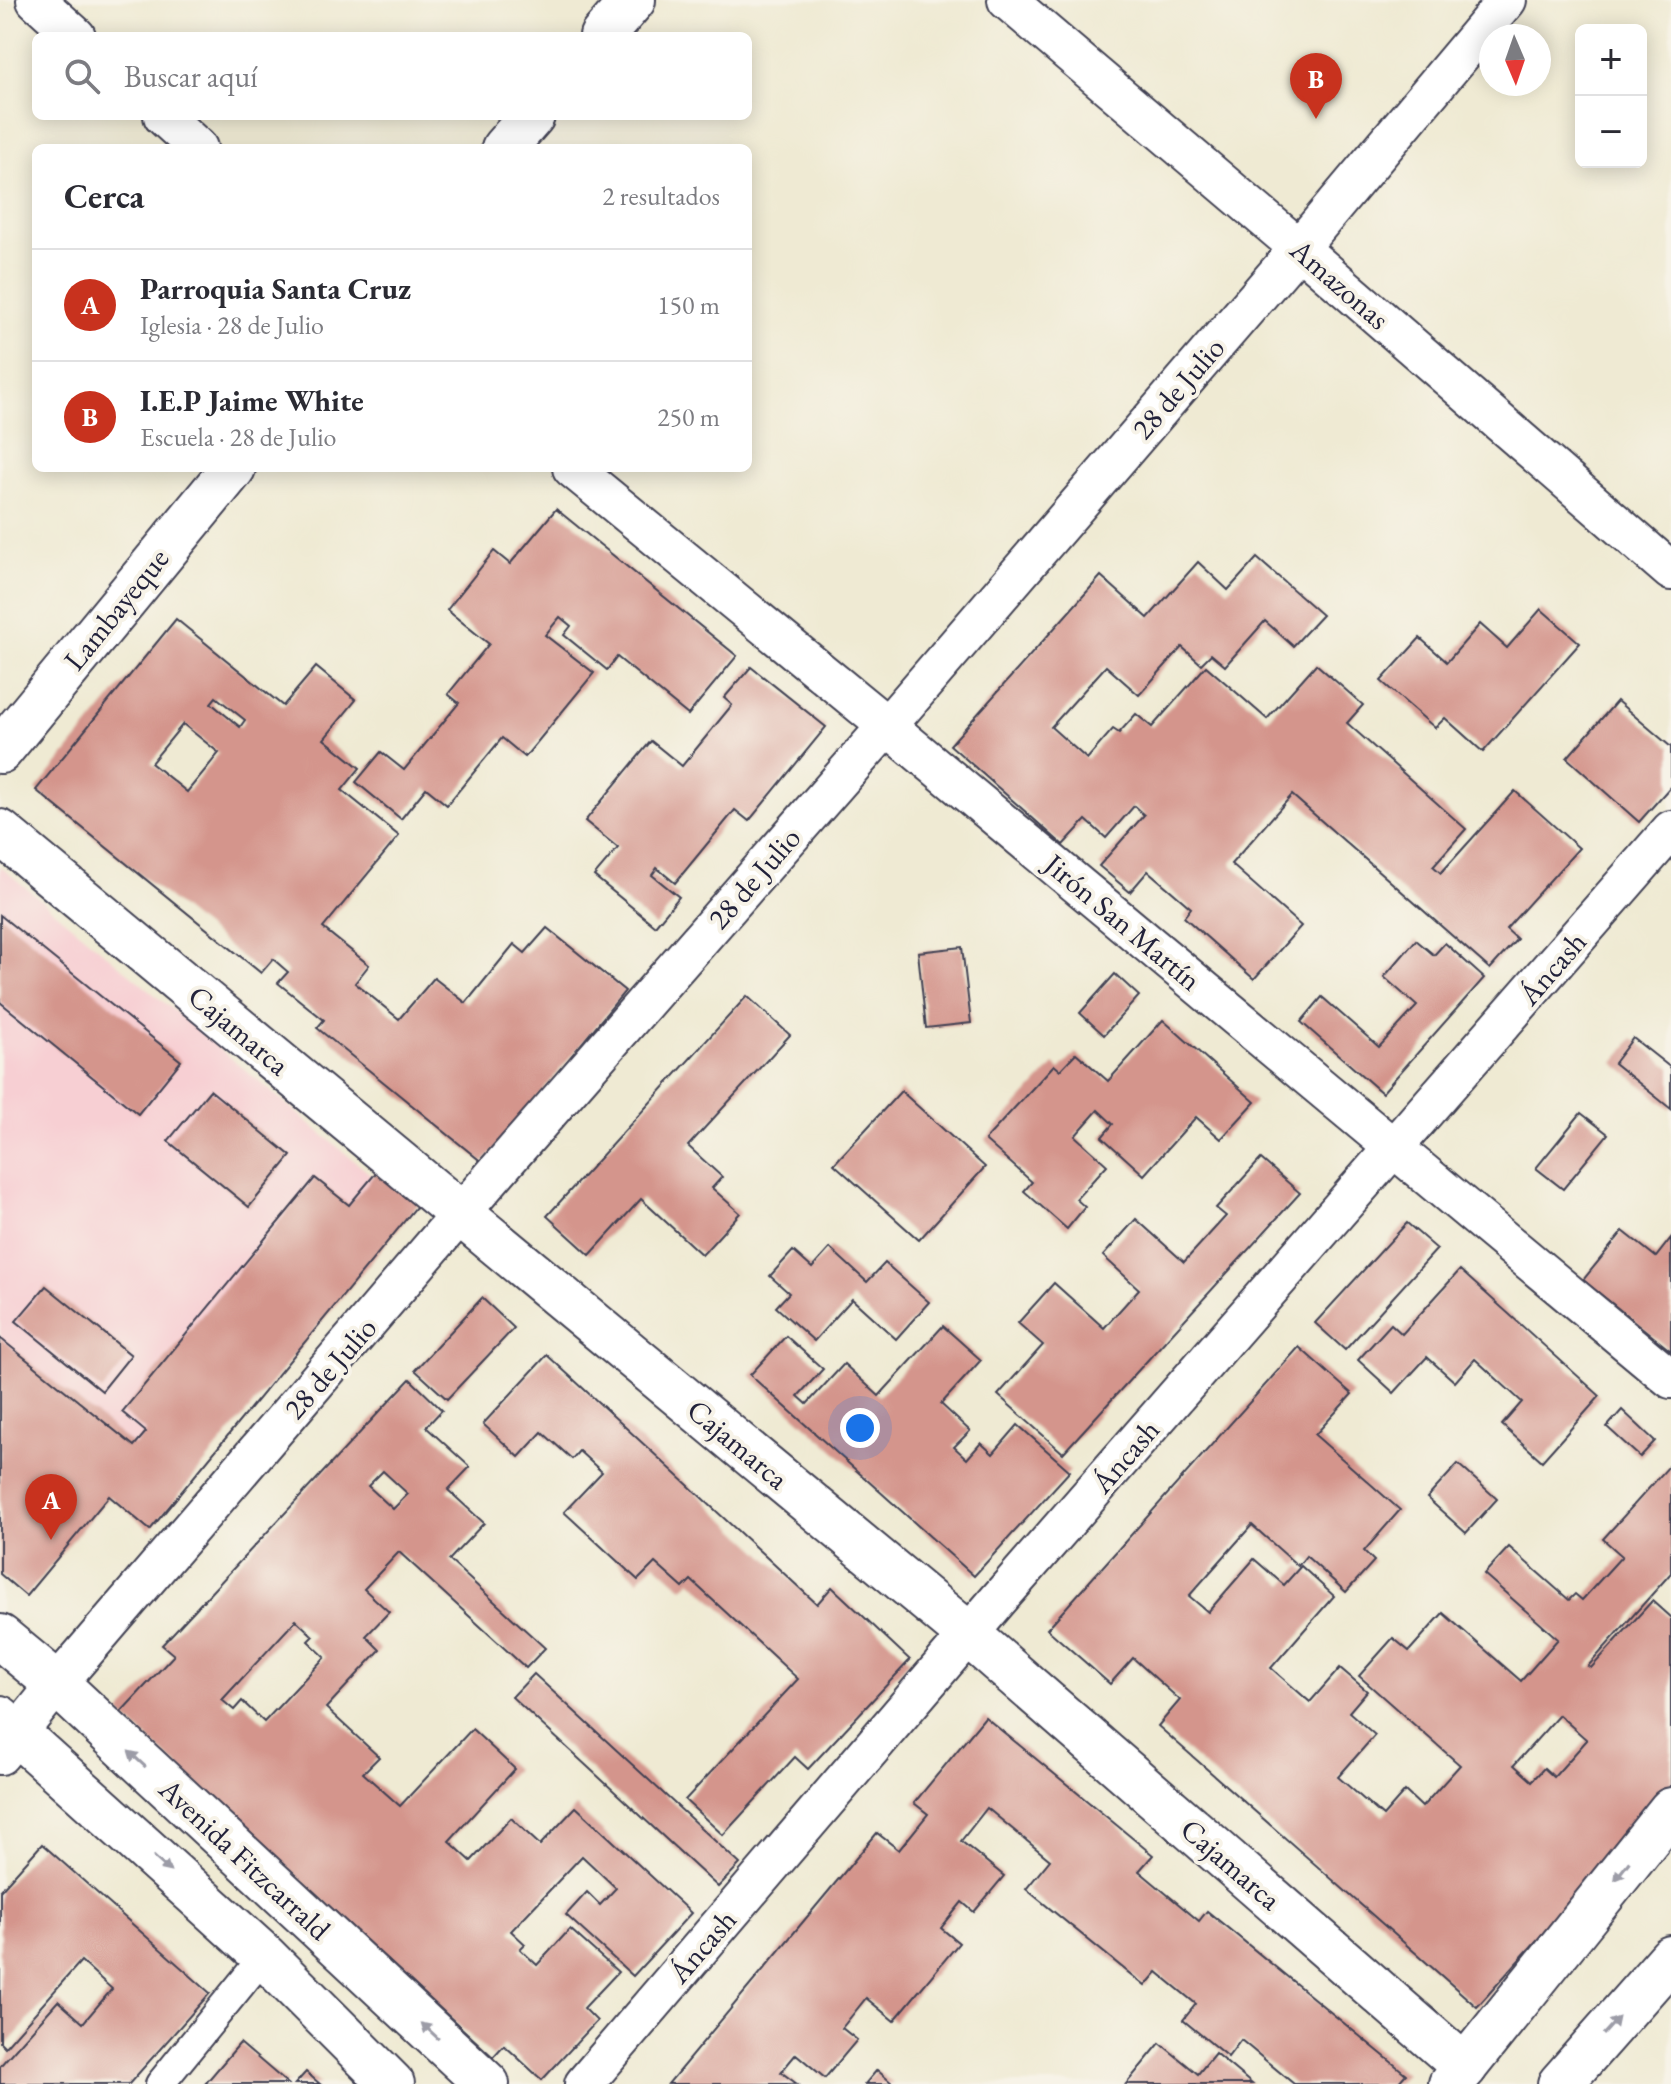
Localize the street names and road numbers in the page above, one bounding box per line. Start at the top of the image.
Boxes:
street label: Amazonas [1281,230,1398,338]
street label: 28 de Julio [1123,329,1233,447]
street label: Lambayeque [55,540,177,678]
street label: 28 de Julio [699,819,809,937]
street label: Jirón San Martín [1034,843,1210,999]
street label: Áncash [1509,923,1595,1014]
street label: Cajamarca [180,976,298,1084]
street label: 28 de Julio [275,1309,385,1427]
street label: Cajamarca [679,1390,797,1498]
street label: Áncash [1082,1411,1168,1502]
street label: Avenida Fitzcarrald [150,1769,340,1949]
street label: Cajamarca [1173,1810,1289,1918]
street label: Áncash [659,1901,745,1992]

